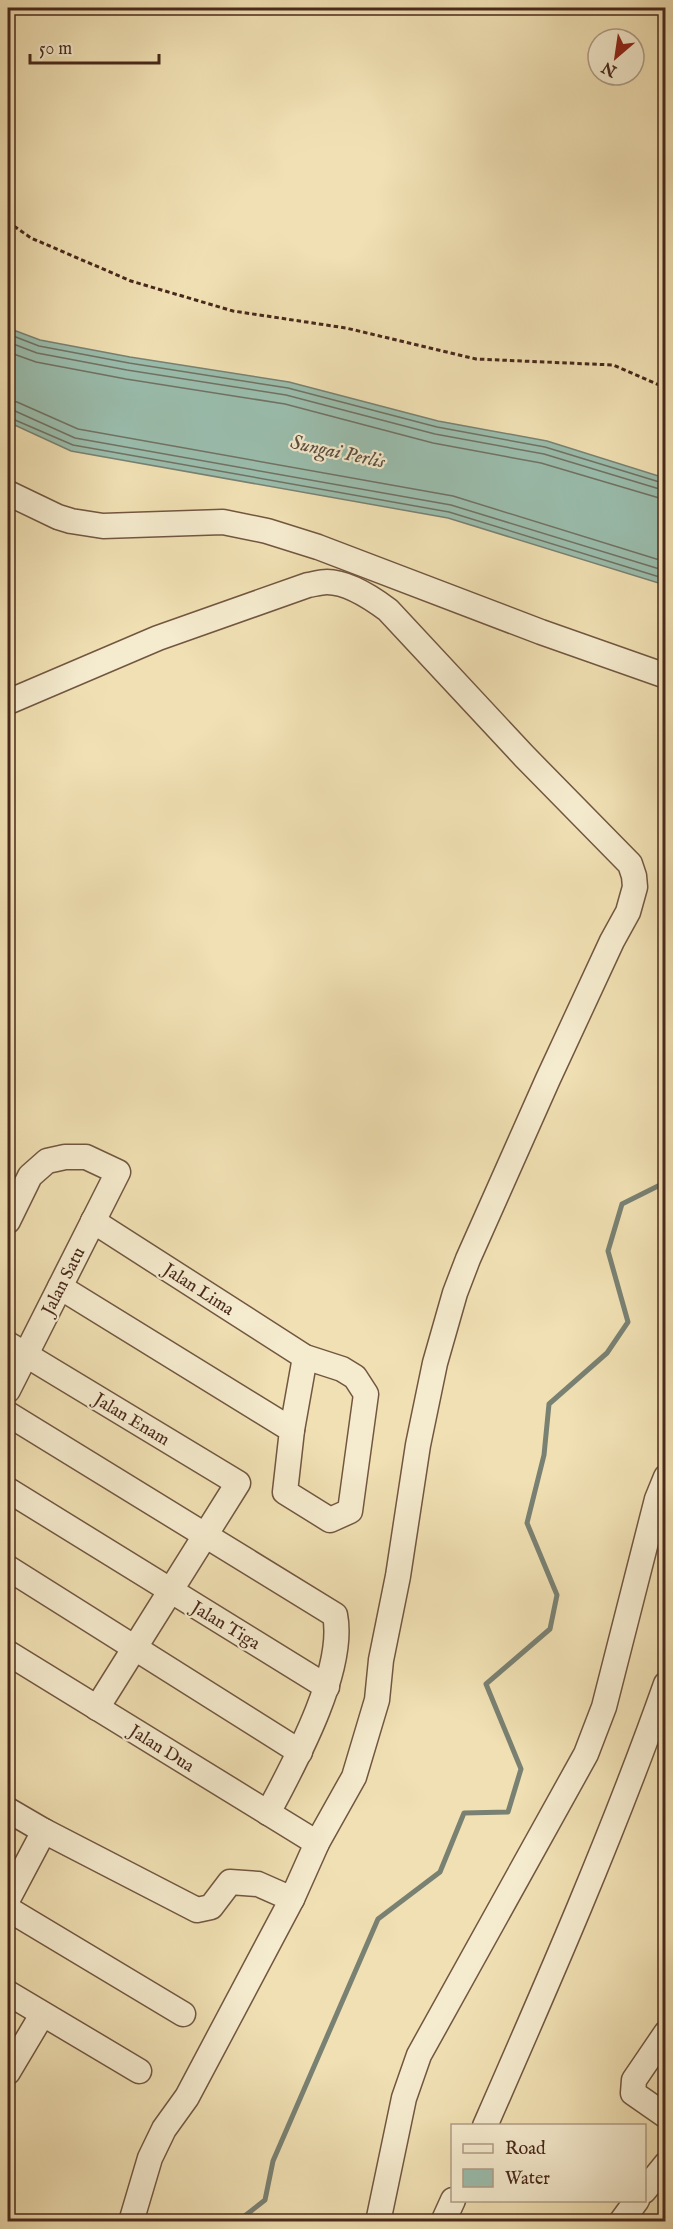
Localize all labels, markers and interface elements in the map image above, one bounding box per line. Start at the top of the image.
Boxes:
scale bar [30,27,159,65]
north arrow [586,27,646,87]
text: 50 m [39,38,72,61]
text: N [599,56,621,81]
water label: Sungai Perlis [288,430,388,476]
street label: Jalan Satu [37,1244,91,1321]
street label: Jalan Lima [157,1258,238,1322]
street label: Jalan Enam [87,1388,173,1452]
street label: Jalan Tiga [185,1596,264,1656]
street label: Jalan Dua [123,1719,198,1778]
legend [451,2124,646,2202]
text: Road [505,2138,546,2161]
text: Water [505,2168,550,2191]

